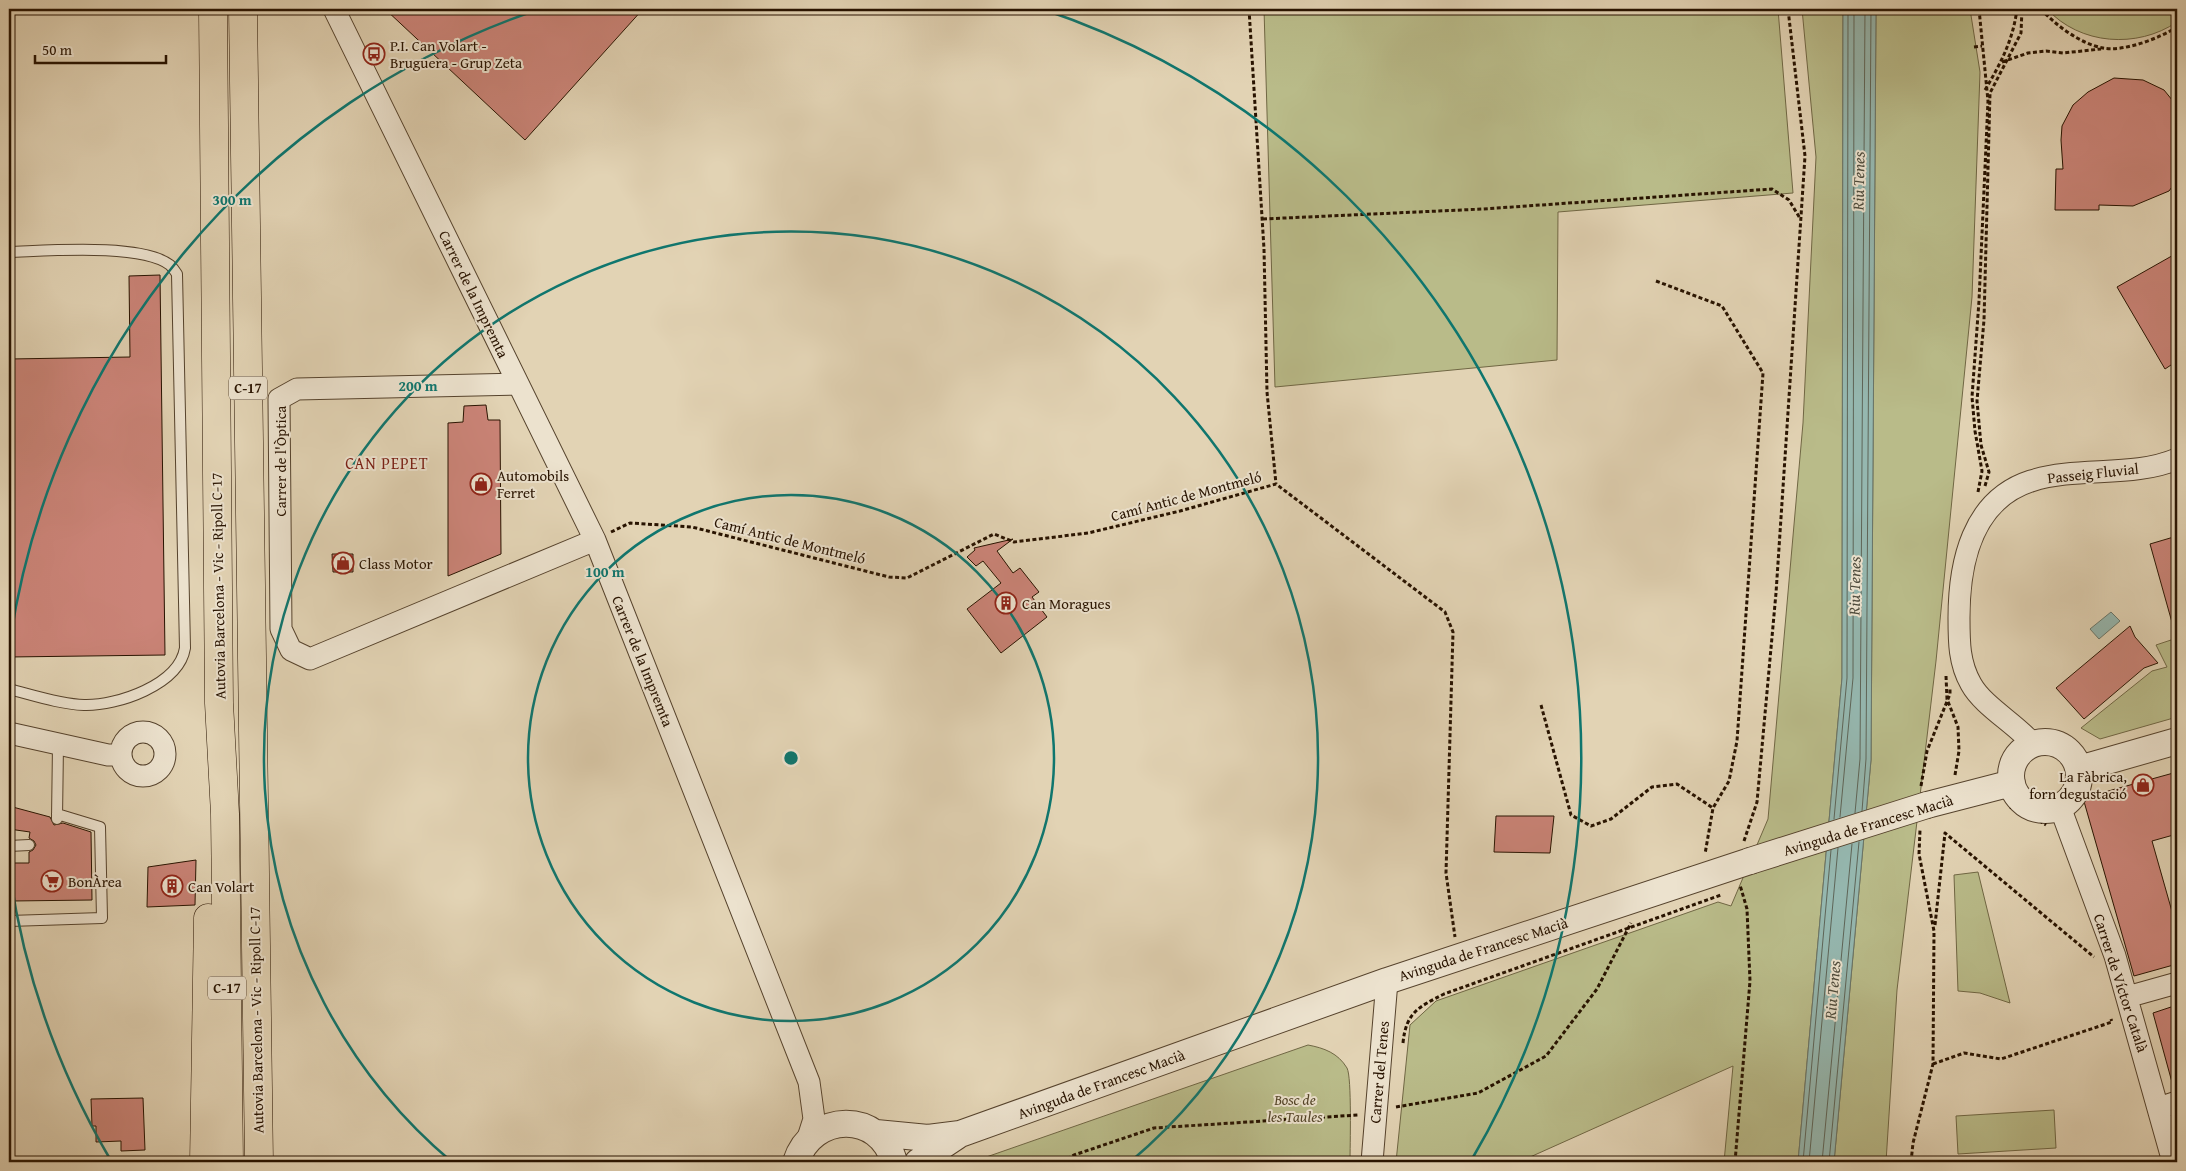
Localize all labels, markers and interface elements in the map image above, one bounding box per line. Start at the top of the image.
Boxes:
scale bar [35,32,166,64]
place label: P.I. Can Volart - Bruguera - Grup Zeta [390,35,522,73]
text: 50 m [42,39,73,60]
bus stop icon: P.I. Can Volart - Bruguera - Grup Zeta [362,42,386,66]
water label: Riu Tenes [1845,151,1871,212]
text: 300 m [212,189,252,210]
street label: Carrer de la Impremta [434,227,514,361]
text: 200 m [398,375,438,396]
road number: C-17 [229,376,267,399]
street label: Carrer de l'Òptica [270,406,291,516]
district label: CAN PEPET [345,451,429,475]
street label: Passeig Fluvial [2046,458,2140,488]
place label: Automobils Ferret [497,465,569,503]
street label: Camí Antic de Montmeló [1108,466,1264,526]
street label: Autovia Barcelona - Vic - Ripoll C-17 [206,472,230,700]
shop icon: Automobils Ferret [469,472,493,496]
street label: Camí Antic de Montmeló [712,511,868,569]
shop icon: Class Motor [331,551,355,575]
place label: Class Motor [359,553,433,574]
water label: Riu Tenes [1841,556,1867,617]
text: 100 m [585,561,625,582]
building icon: Can Moragues [994,591,1018,615]
street label: Carrer de la Impremta [607,592,679,730]
place label: Can Moragues [1022,593,1111,614]
centre of rings [782,749,800,767]
place label: La Fàbrica, forn degustació [2029,766,2127,804]
shop icon: La Fàbrica, forn degustació [2131,773,2155,797]
street label: Avinguda de Francesc Macià [1780,789,1956,861]
supermarket icon: BonÀrea [40,869,64,893]
place label: BonÀrea [68,871,122,892]
building icon: Can Volart [160,874,184,898]
place label: Can Volart [188,876,255,897]
street label: Autovia Barcelona - Vic - Ripoll C-17 [244,906,268,1134]
street label: Carrer de Víctor Català [2089,911,2153,1055]
street label: Avinguda de Francesc Macià [1396,912,1570,986]
water label: Riu Tenes [1817,959,1847,1021]
road number: C-17 [208,976,246,1000]
street label: Carrer del Tenes [1364,1020,1394,1124]
street label: Avinguda de Francesc Macià [1014,1044,1188,1124]
park label: Bosc de les Taules [1267,1089,1323,1127]

